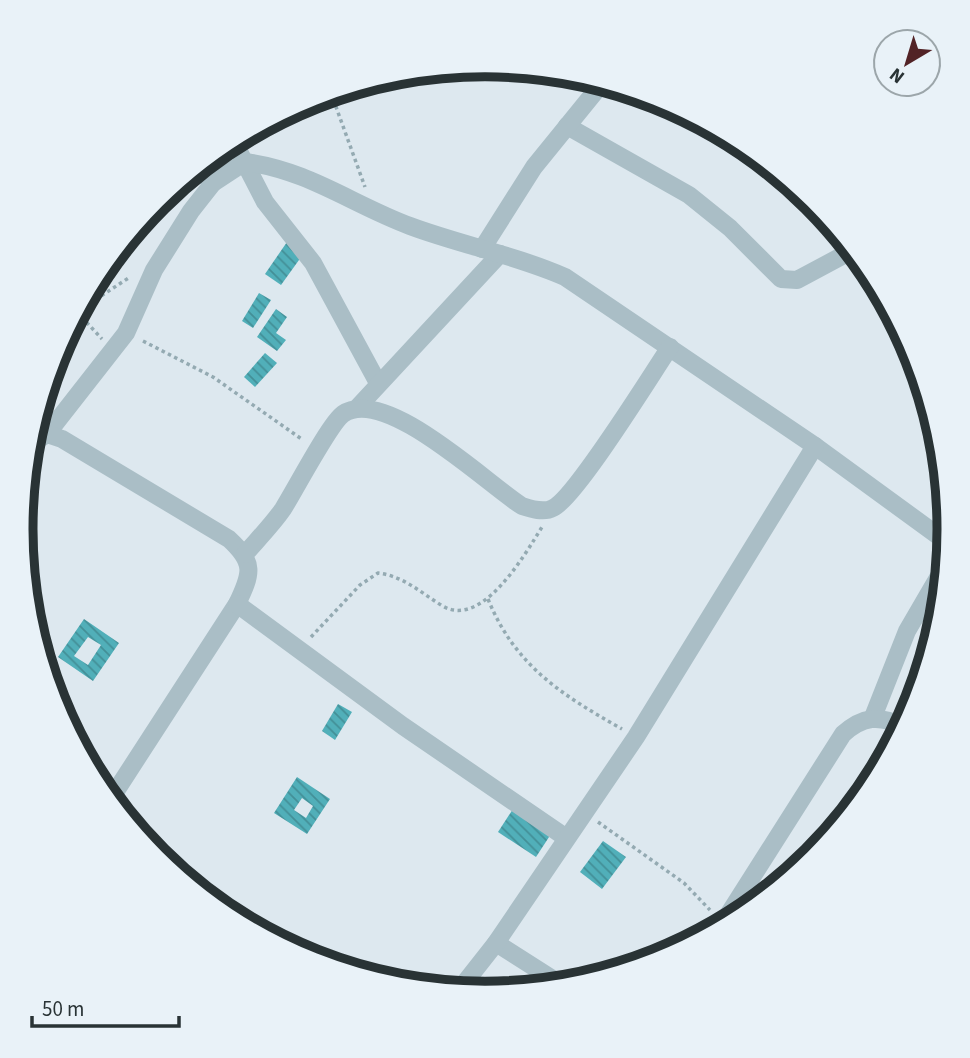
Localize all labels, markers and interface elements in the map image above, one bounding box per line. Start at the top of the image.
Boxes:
north arrow [872,28,942,98]
text: N [884,61,911,90]
scale bar [32,984,178,1028]
text: 50 m [42,994,84,1024]

